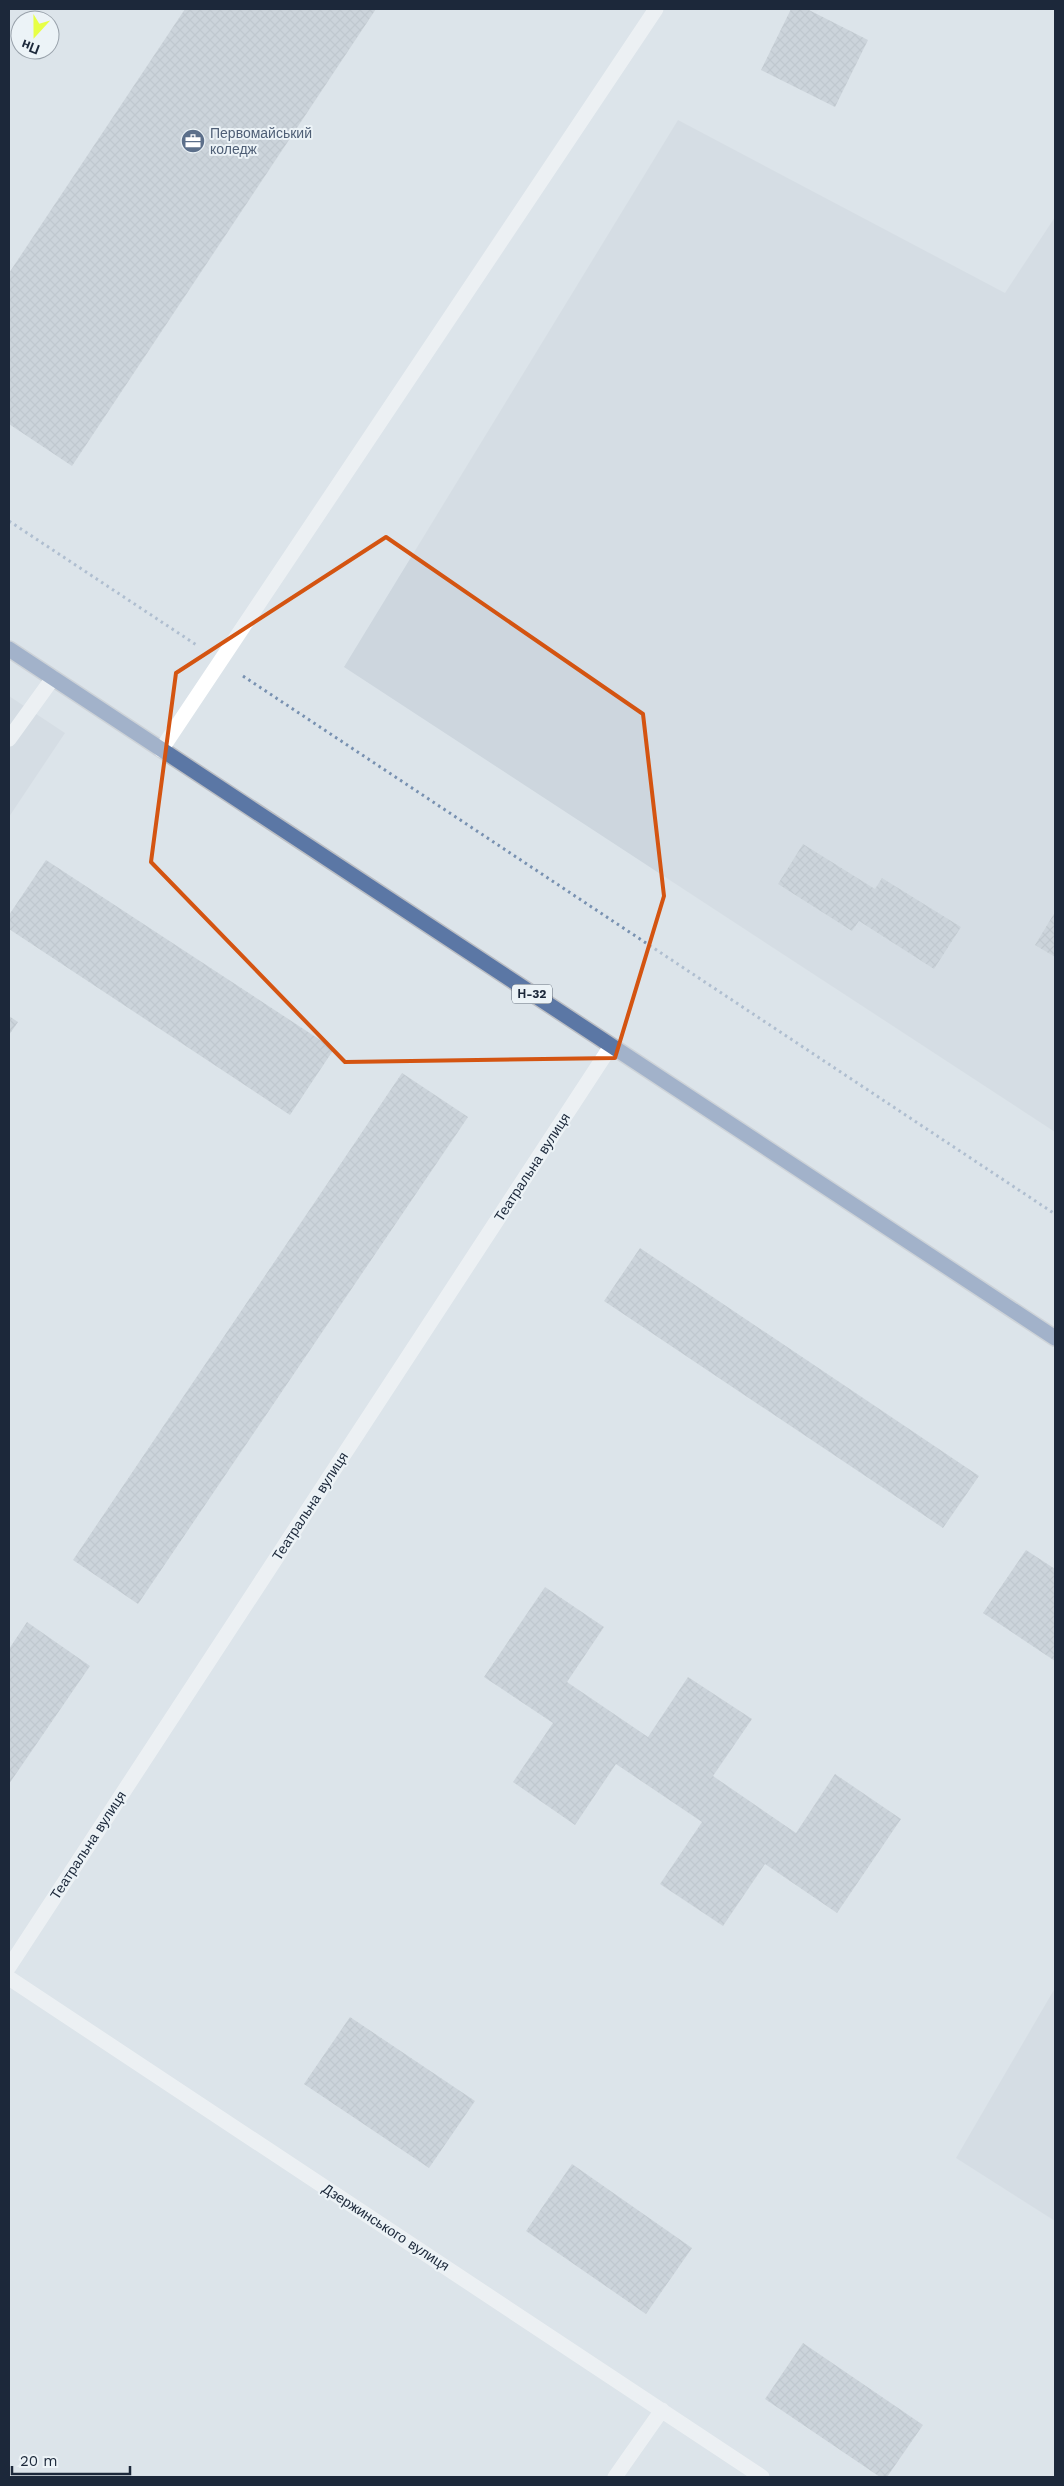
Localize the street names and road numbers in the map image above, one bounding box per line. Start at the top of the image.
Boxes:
road number: Н-32 [512,984,552,1004]
street label: Театральна вулиця [491,1110,573,1224]
street label: Театральна вулиця [269,1449,351,1563]
street label: Театральна вулиця [47,1788,129,1902]
street label: Дзержинського вулиця [320,2180,452,2274]

